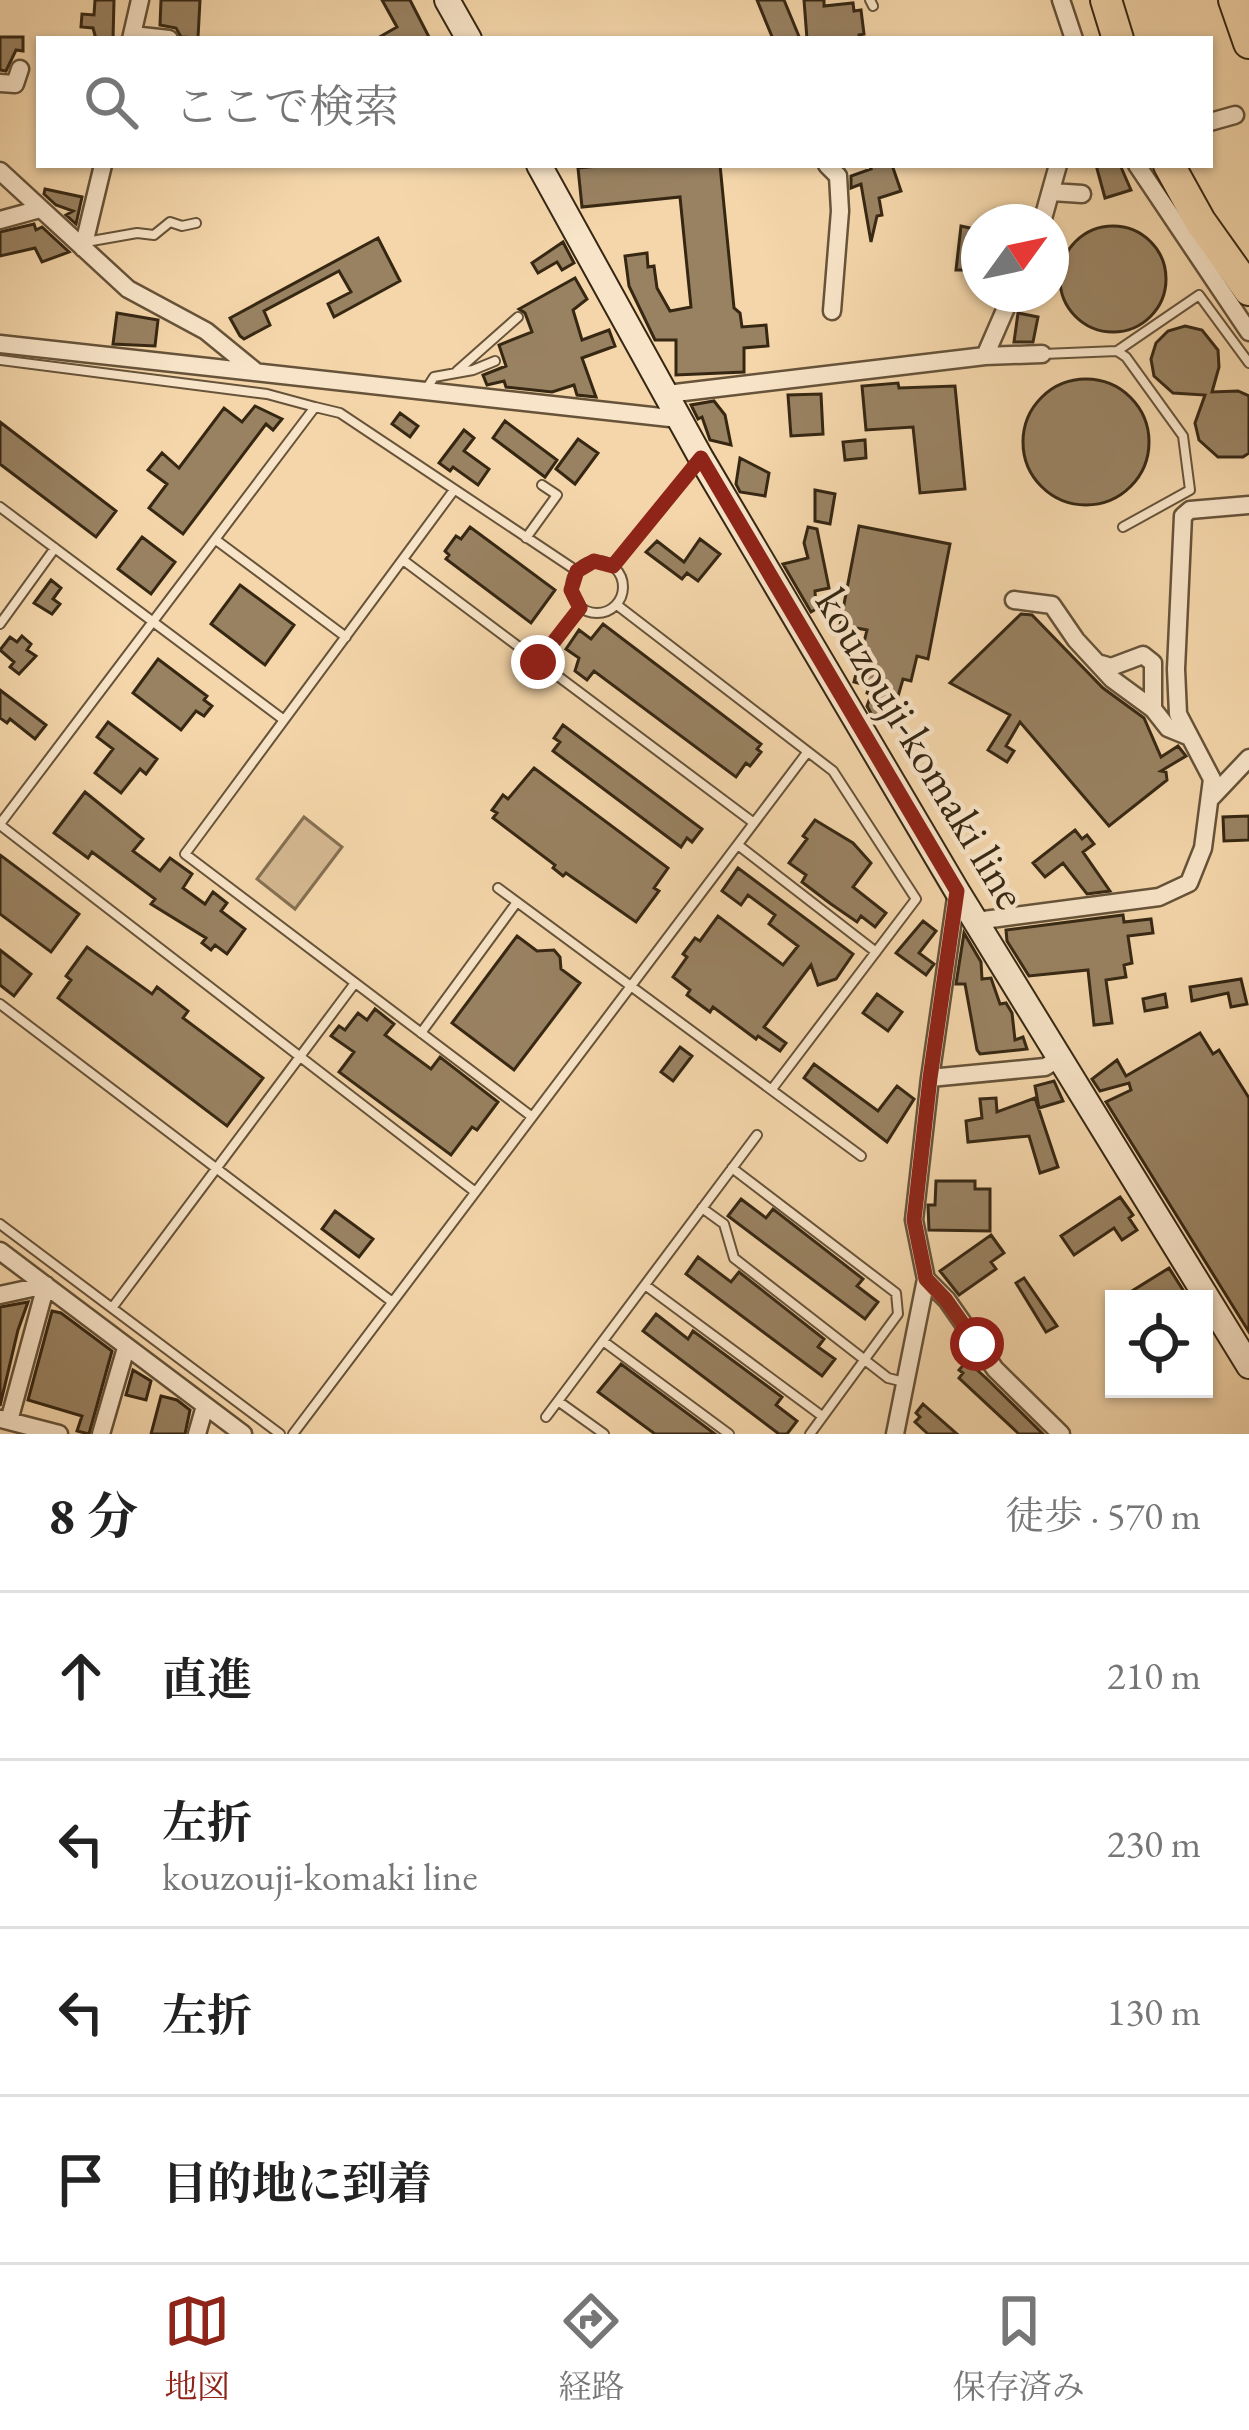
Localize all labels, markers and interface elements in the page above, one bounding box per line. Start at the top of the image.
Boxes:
search box [36,36,1213,168]
icon: search [78,69,144,135]
text: ここで検索 [174,77,399,135]
north arrow [961,204,1069,312]
street label: kouzouji-komaki line [803,577,1041,919]
route end [511,635,565,689]
map controls [1105,1290,1213,1398]
button: locate [1105,1290,1213,1398]
route start [950,1317,1004,1371]
text: 8 分 [48,1483,138,1549]
text: 徒歩 · 570 m [1005,1490,1201,1541]
icon: ahead [48,1643,114,1709]
text: 直進 [162,1650,252,1708]
text: 210 m [1107,1650,1201,1701]
text: 左折 [162,1793,252,1851]
icon: left [48,1811,114,1877]
text: 230 m [1107,1818,1201,1869]
text: kouzouji-komaki line [162,1851,478,1902]
icon: left [48,1979,114,2045]
text: 左折 [162,1986,252,2044]
text: 130 m [1107,1986,1201,2037]
icon: arrive [48,2147,114,2213]
text: 目的地に到着 [162,2154,432,2212]
tab: 地図 [164,2288,230,2408]
tab: 経路 [558,2288,624,2408]
tab: 保存済み [953,2288,1085,2408]

